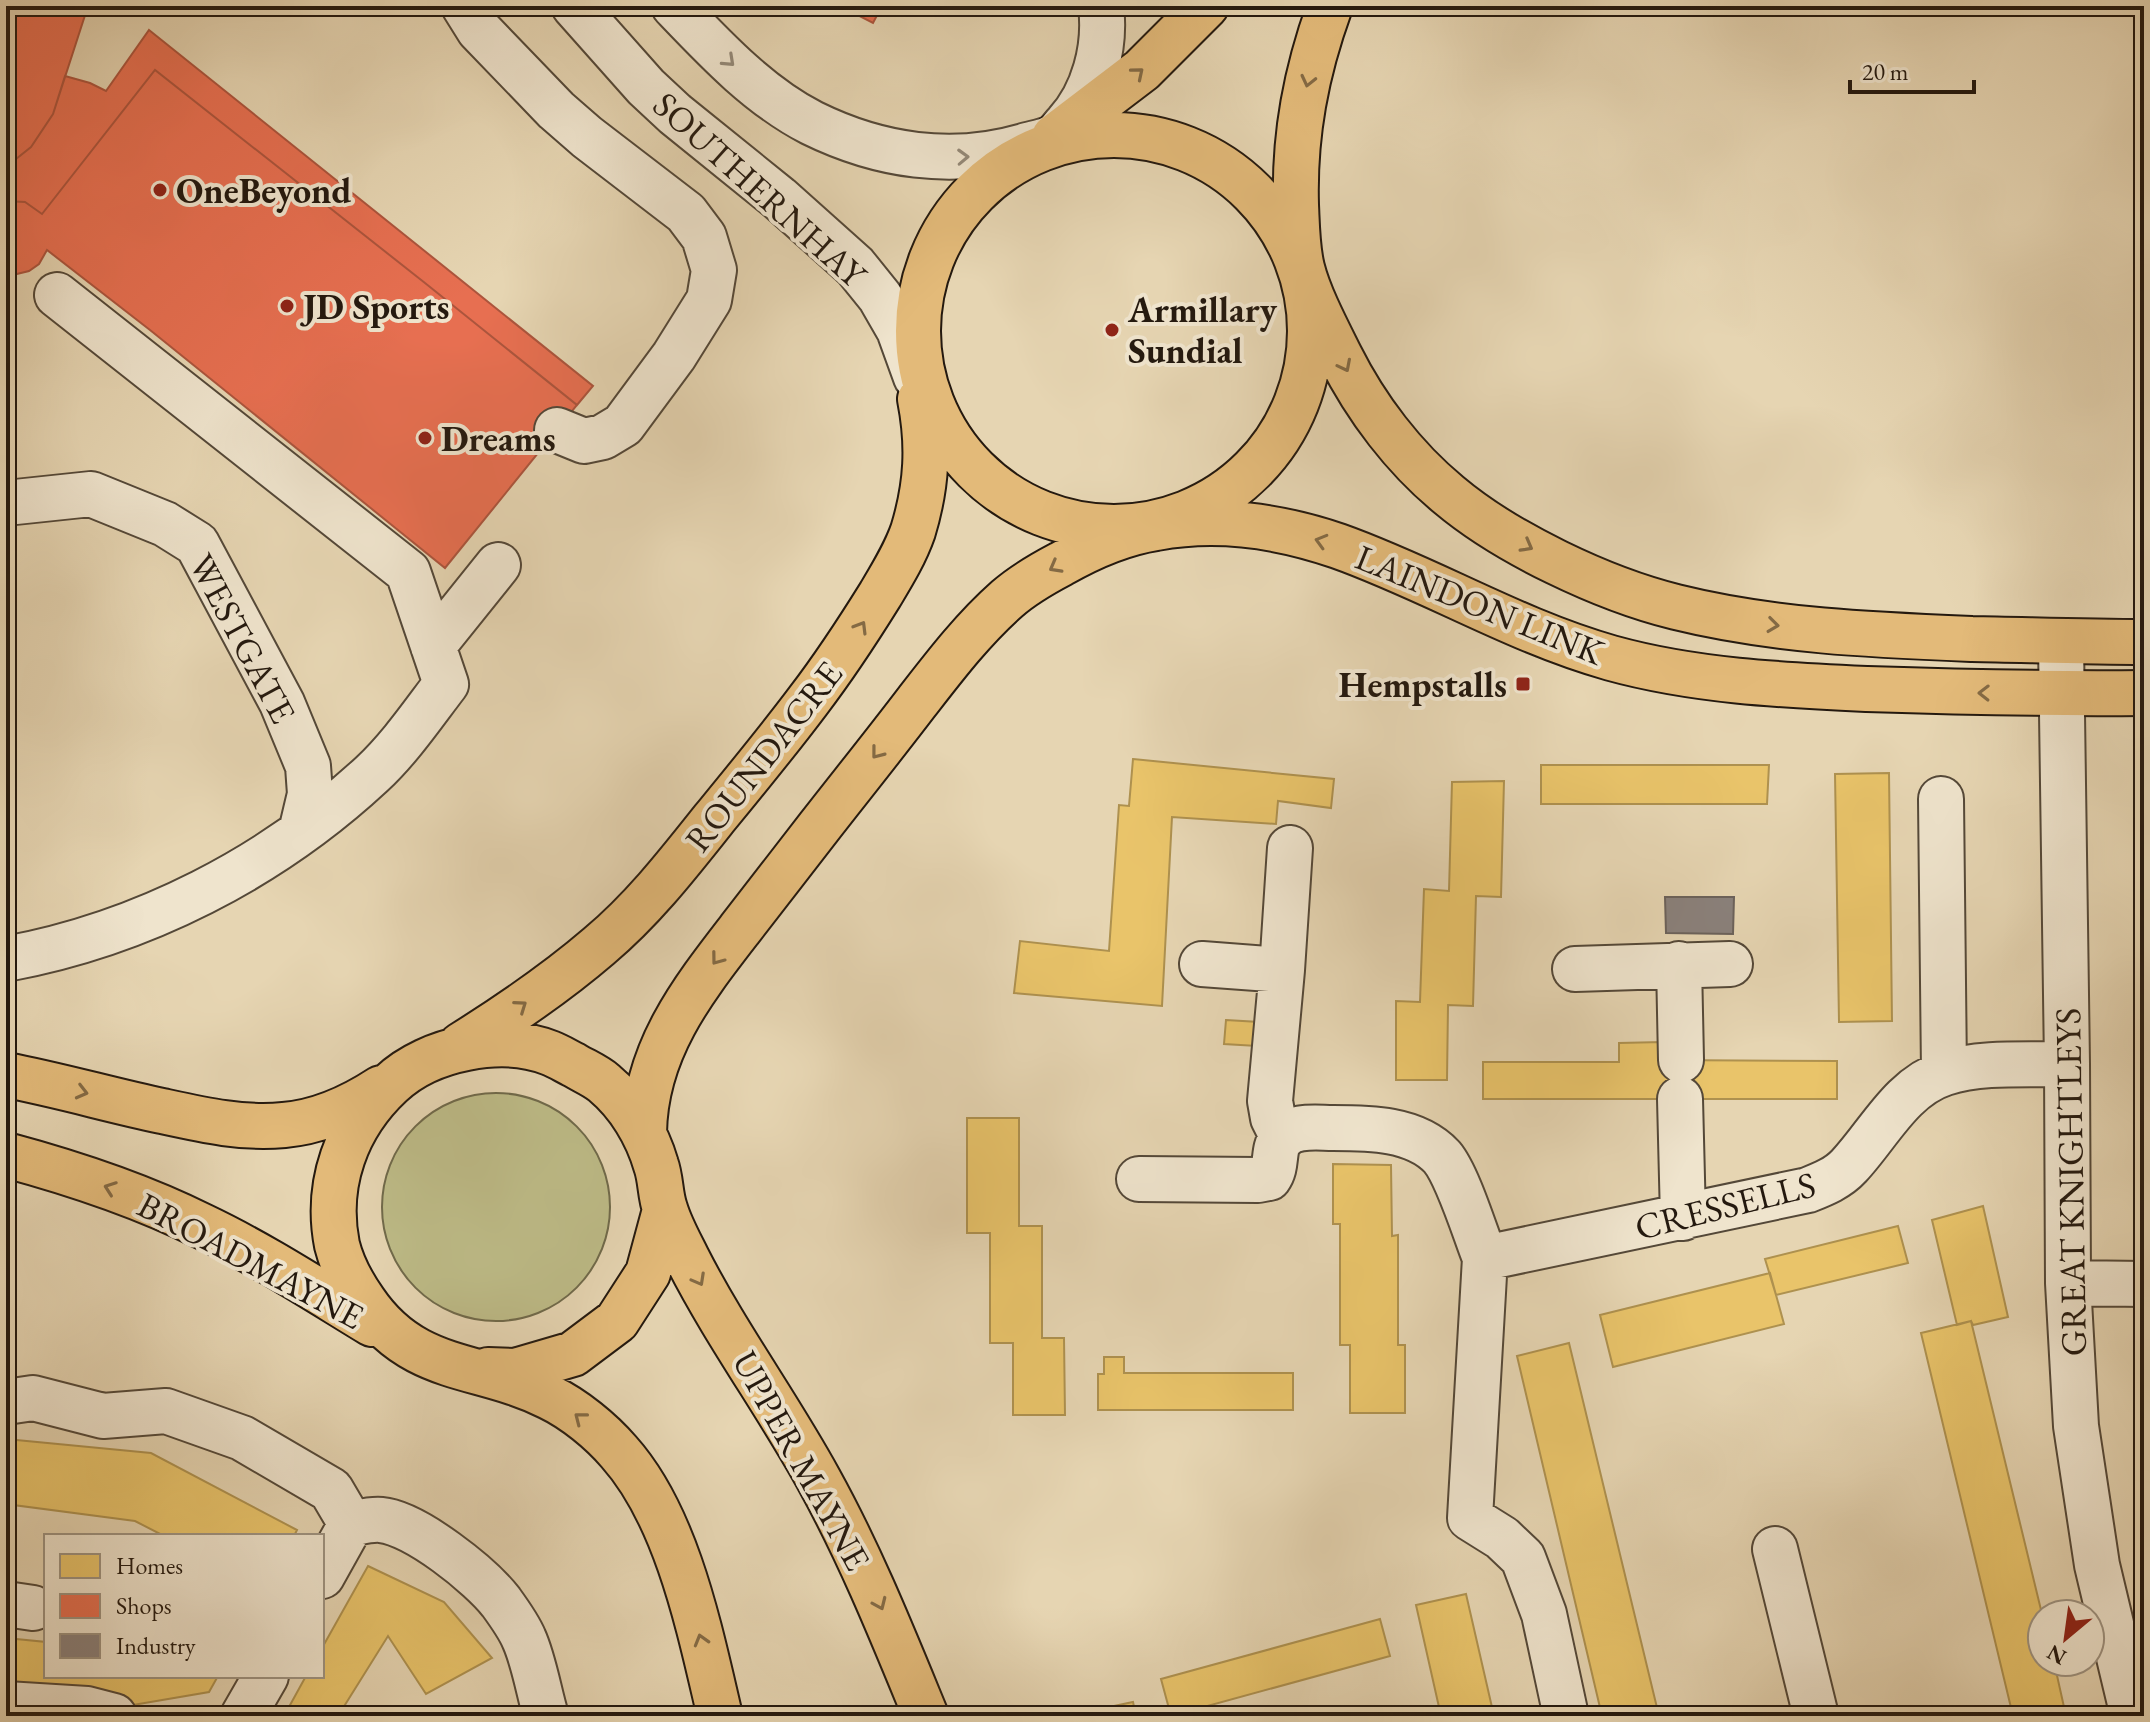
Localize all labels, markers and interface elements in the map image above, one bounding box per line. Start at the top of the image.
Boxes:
scale bar [1850,44,1974,94]
one-way arrow [720,52,734,67]
text: 20 m [1862,56,1909,87]
one-way arrow [1128,68,1143,83]
one-way arrow [1300,73,1317,87]
street label: SOUTHERNHAY [643,81,878,299]
one-way arrow [957,148,970,165]
place label: OneBeyond [176,167,351,214]
marker: OneBeyond [151,181,169,199]
place label: JD Sports [300,283,450,330]
place label: Armillary Sundial [1127,286,1278,374]
marker: JD Sports [278,297,296,315]
marker: Armillary Sundial [1103,321,1121,339]
one-way arrow [1335,357,1351,372]
place label: Dreams [441,415,556,462]
marker: Dreams [416,429,434,447]
street label: LAINDON LINK [1349,533,1611,676]
one-way arrow [1314,534,1328,550]
one-way arrow [1518,536,1533,552]
street label: WESTGATE [178,545,307,731]
one-way arrow [1050,557,1064,573]
one-way arrow [1766,616,1780,633]
one-way arrow [851,621,866,636]
street label: ROUNDACRE [674,651,853,861]
place label: Hempstalls [1339,661,1507,708]
marker: Hempstalls [1514,675,1532,693]
one-way arrow [1977,684,1990,702]
one-way arrow [872,744,887,758]
one-way arrow [713,950,727,964]
one-way arrow [513,1001,527,1016]
street label: GREAT KNIGHTLEYS [2044,1007,2097,1357]
one-way arrow [75,1082,89,1099]
street label: CRESSELLS [1630,1160,1820,1251]
one-way arrow [104,1181,118,1198]
street label: BROADMAYNE [130,1181,372,1340]
one-way arrow [689,1271,705,1286]
street label: UPPER MAYNE [722,1342,881,1578]
one-way arrow [574,1413,589,1427]
legend [44,1534,324,1678]
text: Homes [116,1550,183,1581]
text: Shops [116,1590,172,1621]
one-way arrow [870,1596,886,1611]
north arrow [2026,1598,2106,1678]
text: Industry [116,1630,196,1661]
one-way arrow [694,1634,710,1648]
text: N [2042,1638,2071,1672]

